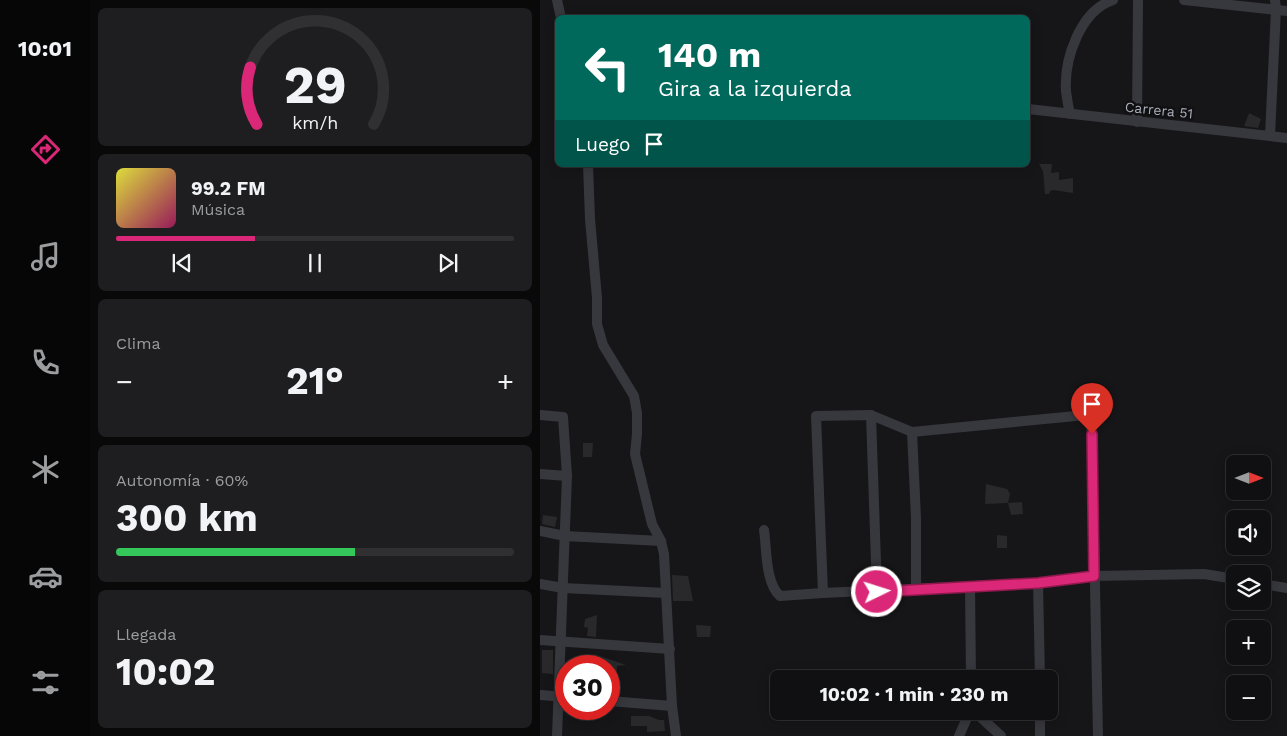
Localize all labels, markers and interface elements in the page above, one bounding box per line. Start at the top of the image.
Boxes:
text: 140 m [658,34,761,76]
icon: left [575,35,640,100]
text: 10:01 [18,36,72,61]
text: 29 [283,55,347,116]
text: Gira a la izquierda [658,76,852,101]
street label: Carrera 51 [1124,98,1194,122]
text: km/h [292,112,338,133]
icon: arrive [640,130,668,158]
icon: directions [28,132,63,167]
text: Luego [575,133,630,156]
text: 99.2 FM [191,177,266,200]
text: Música [191,200,245,219]
icon: music [28,239,63,274]
icon: previous [168,249,196,277]
icon: pause [301,249,329,277]
icon: next [434,249,462,277]
text: Clima [116,334,160,353]
icon: phone [28,345,63,380]
text: 21° [286,359,344,403]
text: − [116,365,133,398]
text: + [497,365,514,398]
pin [1071,383,1113,434]
icon: arrive [1078,390,1106,418]
icon: climate [28,452,63,487]
north arrow [1226,455,1271,500]
map controls [1226,455,1271,720]
text: Autonomía · 60% [116,471,248,490]
text: 300 km [116,496,258,540]
button: sound [1226,510,1271,555]
icon: car [28,559,63,594]
position arrow [850,565,902,617]
button: layers [1226,565,1271,610]
button: + [1226,620,1271,665]
text: Llegada [116,625,176,644]
text: 10:02 [116,650,215,694]
speed limit sign: 30 [555,655,620,720]
icon: filters [28,665,63,700]
button: − [1226,675,1271,720]
text: 10:02 · 1 min · 230 m [820,683,1008,706]

